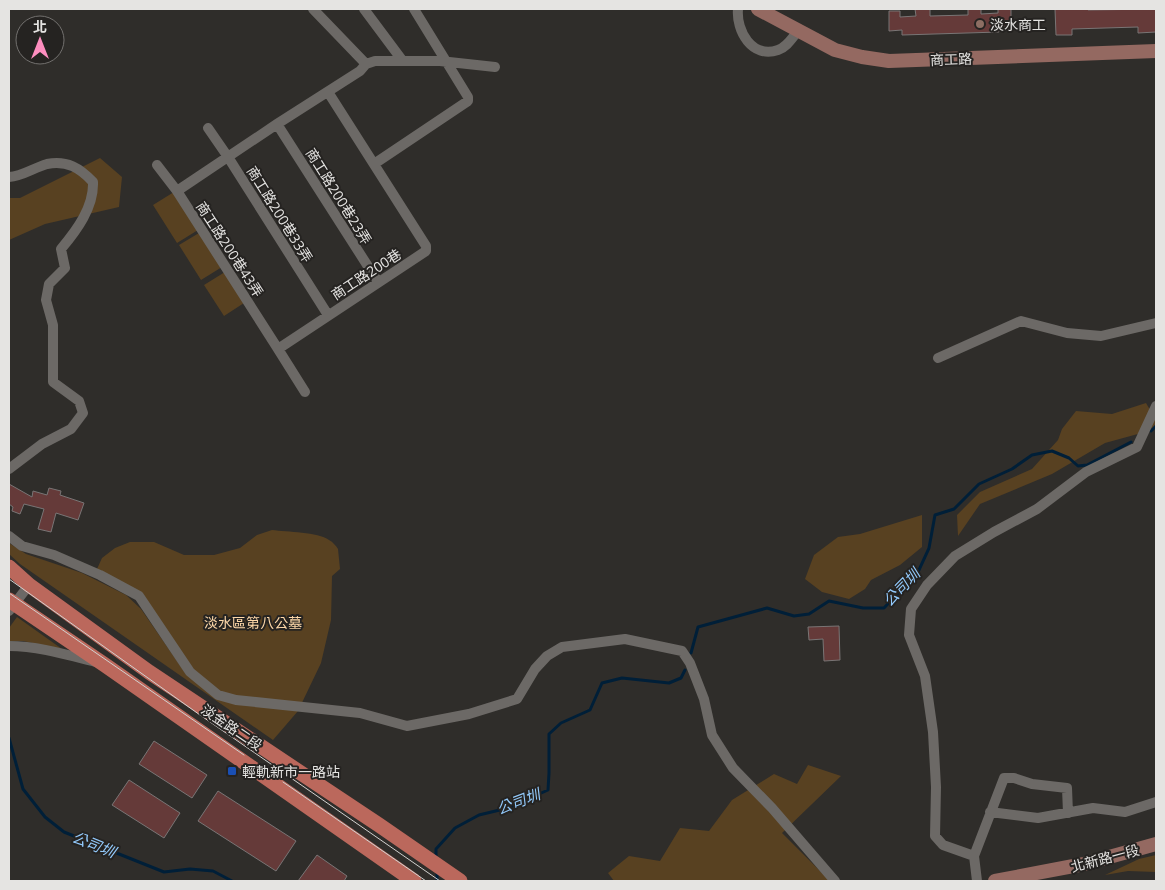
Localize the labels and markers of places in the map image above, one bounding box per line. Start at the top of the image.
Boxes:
place label: 淡水商工 [990,15,1046,34]
marker: 淡水商工 [974,18,986,30]
place label: 輕軌新市一路站 [242,762,340,781]
marker: 輕軌新市一路站 [226,765,238,777]

